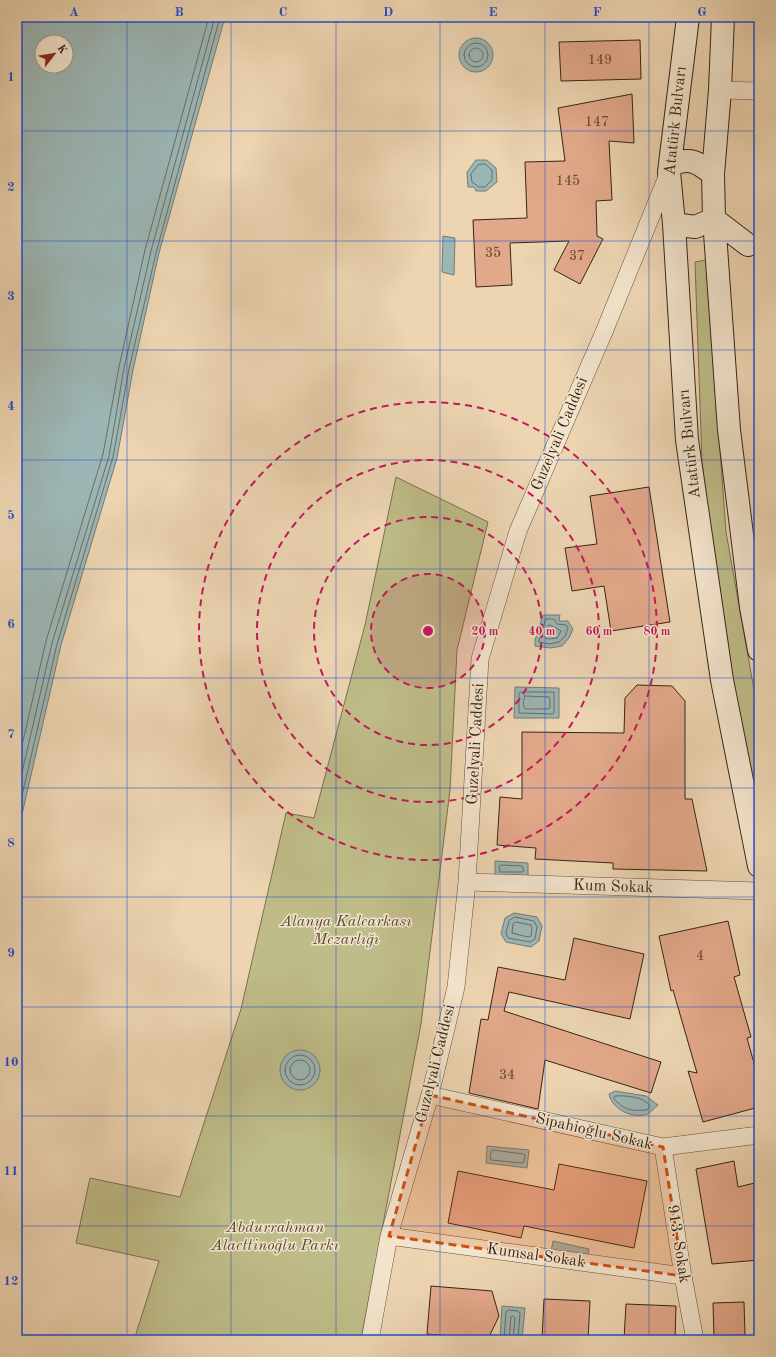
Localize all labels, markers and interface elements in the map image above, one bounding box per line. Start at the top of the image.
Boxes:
text: A [69,6,79,19]
text: B [174,6,184,19]
text: C [279,6,287,19]
text: D [383,6,393,19]
text: E [489,6,498,19]
text: F [593,6,602,19]
text: G [697,6,707,19]
north arrow [34,34,74,74]
text: K [54,43,68,57]
house number: 149 [588,53,612,67]
street label: Atatürk Bulvarı [662,66,690,176]
text: 1 [7,71,15,84]
house number: 147 [585,115,609,129]
house number: 145 [556,174,580,188]
text: 2 [7,181,15,194]
house number: 35 [485,246,501,260]
house number: 37 [569,249,585,263]
text: 3 [7,290,15,303]
street label: Guzelyali Caddesi [529,375,591,493]
street label: Atatürk Bulvarı [676,389,704,499]
text: 4 [7,400,15,413]
text: 5 [7,509,15,522]
text: 6 [7,618,15,631]
centre of rings [421,624,435,638]
text: 20 m [472,626,499,638]
text: 40 m [529,626,556,638]
text: 60 m [586,626,613,638]
text: 80 m [644,626,671,638]
street label: Guzelyali Caddesi [465,683,487,805]
text: 7 [7,728,15,741]
text: 8 [7,837,15,850]
street label: Kum Sokak [573,878,653,896]
park label: Alanya Kalearkası Mezarlığı [279,914,412,948]
text: 9 [7,947,15,960]
house number: 4 [696,949,704,963]
street label: Guzelyali Caddesi [414,1003,458,1125]
text: 10 [3,1056,19,1069]
house number: 34 [499,1068,515,1082]
street label: Sipahioğlu Sokak [534,1111,654,1153]
text: 11 [3,1165,19,1178]
street label: 913. Sokak [664,1204,692,1284]
park label: Abdurrahman Alaettinoğlu Parkı [210,1220,339,1254]
street label: Kumsal Sokak [486,1241,586,1271]
text: 12 [3,1275,19,1288]

